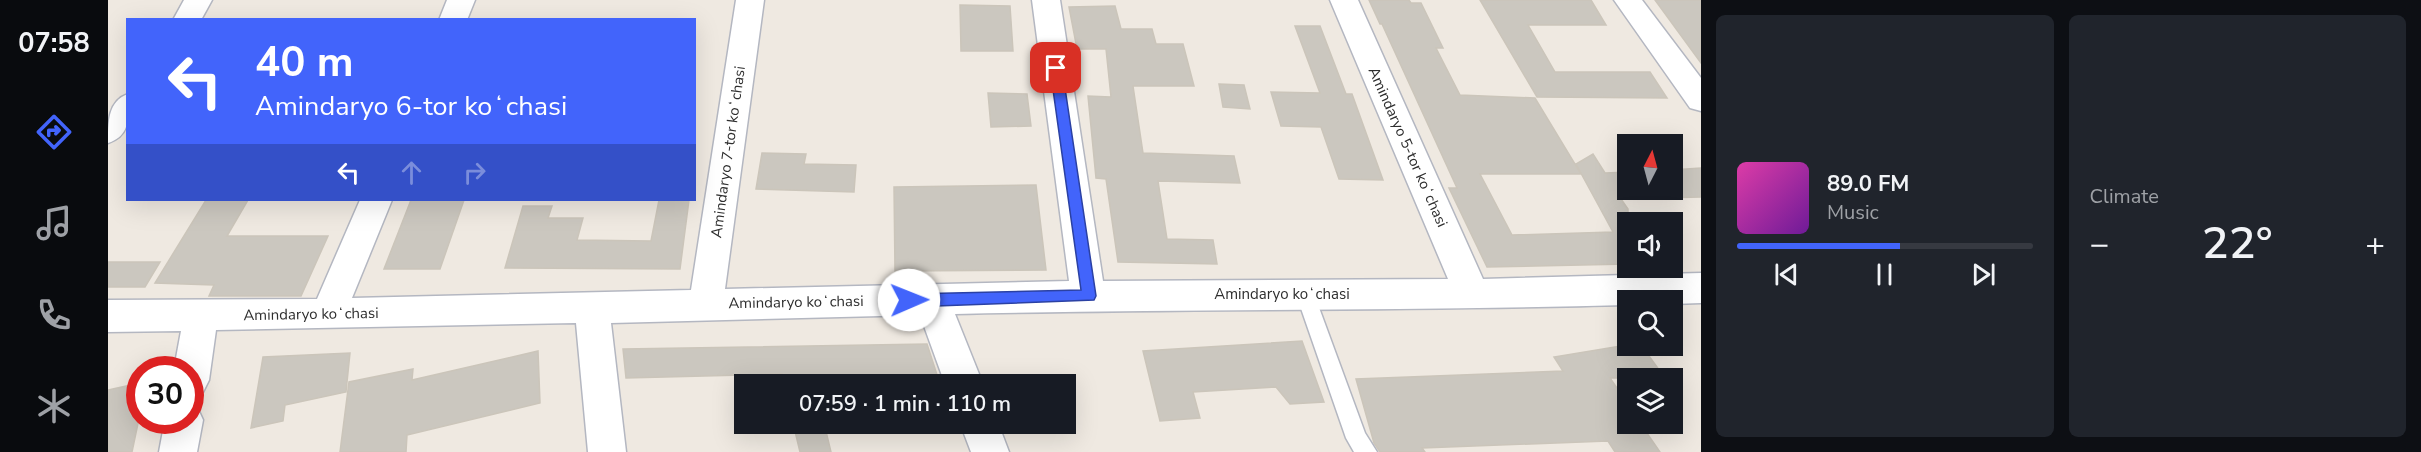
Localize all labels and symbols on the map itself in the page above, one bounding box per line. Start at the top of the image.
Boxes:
pin [1030,42,1081,93]
street label: Amindaryo 5-tor koʻchasi [1364,64,1452,230]
street label: Amindaryo 7-tor koʻchasi [706,65,750,239]
north arrow [1617,134,1683,200]
position arrow [877,268,941,332]
street label: Amindaryo koʻchasi [1214,284,1350,304]
street label: Amindaryo koʻchasi [728,291,864,313]
street label: Amindaryo koʻchasi [243,303,379,325]
speed limit sign: 30 [126,356,204,434]

